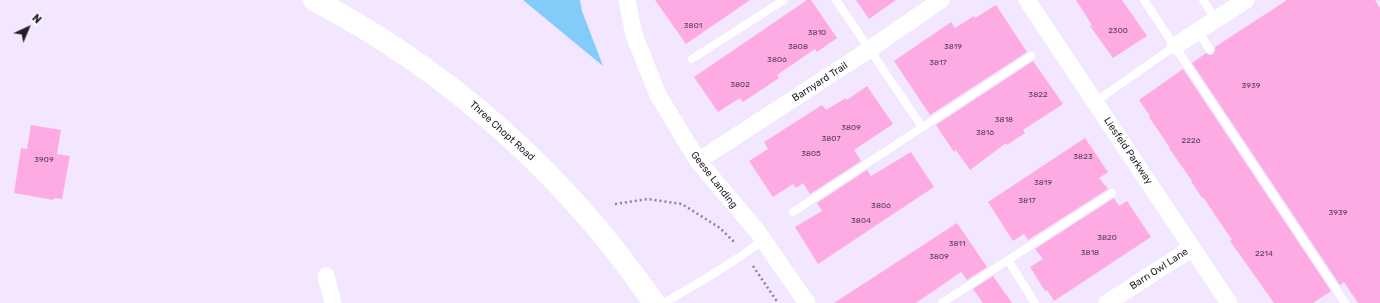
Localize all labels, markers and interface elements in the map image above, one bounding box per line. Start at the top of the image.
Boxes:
north arrow [8,8,48,48]
text: N [29,12,44,26]
house number: 3801 [684,21,702,31]
house number: 2300 [1108,26,1128,36]
house number: 3810 [808,28,826,38]
house number: 3808 [788,42,808,52]
house number: 3819 [944,42,962,52]
house number: 3806 [767,55,787,65]
house number: 3817 [929,58,947,68]
street label: Barnyard Trail [790,60,850,104]
house number: 3802 [730,80,750,90]
house number: 3939 [1242,81,1260,91]
house number: 3822 [1028,90,1048,100]
street label: Three Chopt Road [467,99,537,163]
house number: 3818 [995,115,1013,125]
street label: Liesfeld Parkway [1101,115,1155,187]
house number: 3809 [841,123,861,133]
house number: 3816 [976,128,994,138]
house number: 3807 [821,134,841,144]
house number: 2226 [1182,136,1200,146]
street label: Geese Landing [688,149,740,211]
house number: 3805 [801,149,821,159]
house number: 3823 [1073,152,1093,162]
house number: 3909 [34,155,54,165]
house number: 3819 [1034,178,1052,188]
house number: 3817 [1018,196,1036,206]
house number: 3806 [871,201,891,211]
house number: 3939 [1329,208,1347,218]
house number: 3804 [851,216,871,226]
house number: 3820 [1097,233,1117,243]
house number: 3811 [949,239,965,249]
street label: Barn Owl Lane [1128,246,1190,292]
house number: 3818 [1081,248,1099,258]
house number: 2214 [1255,249,1273,259]
house number: 3809 [929,252,949,262]

